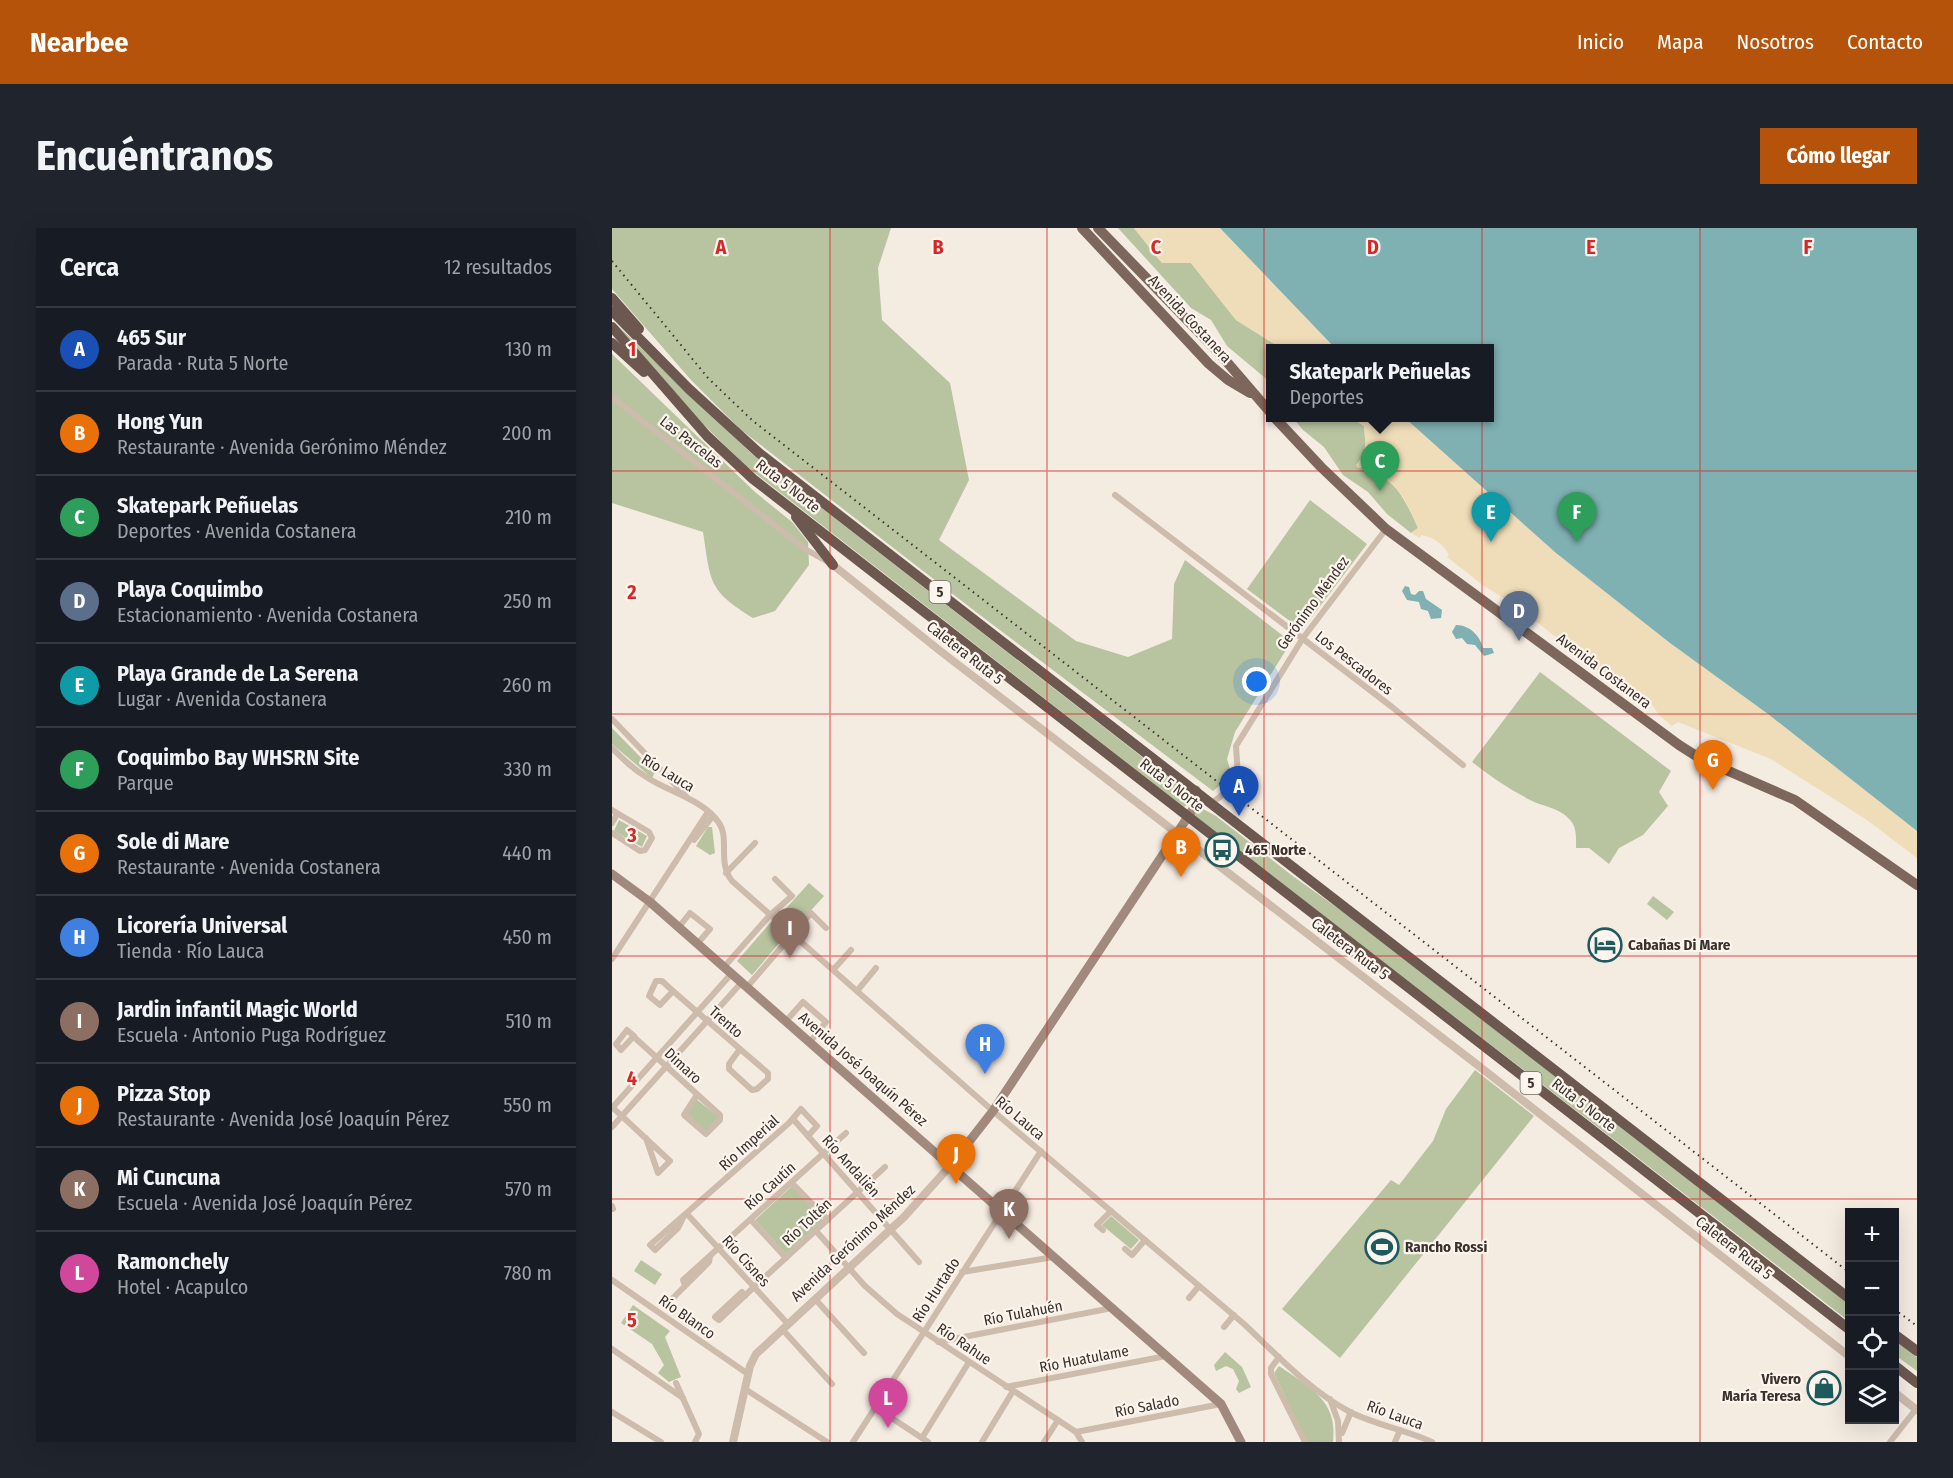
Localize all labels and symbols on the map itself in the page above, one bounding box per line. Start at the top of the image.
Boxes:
text: A [715,235,728,259]
text: B [932,235,944,259]
text: C [1151,235,1162,259]
text: D [1367,235,1379,259]
text: E [1586,235,1596,259]
text: F [1804,235,1813,259]
street label: Avenida Costanera [1145,271,1235,367]
text: 1 [628,337,636,361]
street label: Las Parcelas [656,412,726,472]
pin: C [1360,442,1400,491]
street label: Ruta 5 Norte [752,455,824,517]
pin: E [1472,492,1510,542]
pin: F [1558,492,1596,542]
street label: Gerónimo Méndez [1273,553,1353,653]
text: 2 [626,580,637,604]
road number: 5 [930,581,950,603]
pin: D [1500,592,1538,641]
street label: Caletera Ruta 5 [923,618,1007,689]
street label: Los Pescadores [1312,627,1396,699]
street label: Avenida Costanera [1553,630,1655,712]
your location [1242,667,1271,696]
pin: G [1694,740,1732,790]
street label: Río Lauca [638,750,698,796]
street label: Ruta 5 Norte [1136,754,1208,816]
pin: A [1220,766,1258,816]
text: 3 [626,823,637,847]
pin: B [1162,828,1200,877]
bus stop icon: 465 Norte [1204,832,1240,868]
place label: 465 Norte [1245,841,1306,859]
pin: I [770,908,810,958]
street label: Caletera Ruta 5 [1308,914,1392,984]
hotel icon: Cabañas Di Mare [1587,927,1623,963]
place label: Cabañas Di Mare [1628,936,1731,954]
street label: Trento [705,1002,747,1042]
street label: Avenida José Joaquín Pérez [795,1008,931,1130]
pin: H [966,1024,1004,1074]
street label: Dimaro [661,1044,705,1088]
text: 4 [627,1066,637,1090]
road number: 5 [1520,1072,1542,1094]
street label: Ruta 5 Norte [1548,1074,1620,1136]
street label: Río Lauca [992,1092,1048,1144]
street label: Río Imperial [715,1111,783,1175]
street label: Río Andalién [818,1131,884,1201]
pin: J [936,1134,976,1184]
street label: Río Cautín [741,1158,799,1214]
street label: Avenida Gerónimo Méndez [787,1181,919,1305]
pin: K [990,1190,1028,1239]
street label: Río Toltén [778,1194,836,1250]
street label: Caletera Ruta 5 [1692,1213,1776,1284]
sports icon: Rancho Rossi [1364,1229,1400,1265]
street label: Río Cisnes [718,1232,774,1290]
place label: Rancho Rossi [1405,1238,1487,1256]
street label: Río Hurtado [908,1254,964,1326]
street label: Río Blanco [655,1291,719,1343]
street label: Río Tulahuén [982,1297,1064,1329]
text: 5 [627,1308,637,1332]
street label: Río Rahue [933,1319,995,1369]
street label: Río Huatulame [1038,1342,1130,1376]
place label: Vivero María Teresa [1722,1370,1802,1405]
shop icon: Vivero María Teresa [1806,1370,1842,1406]
pin: L [868,1378,908,1428]
street label: Río Salado [1113,1391,1181,1421]
street label: Río Lauca [1364,1396,1426,1434]

